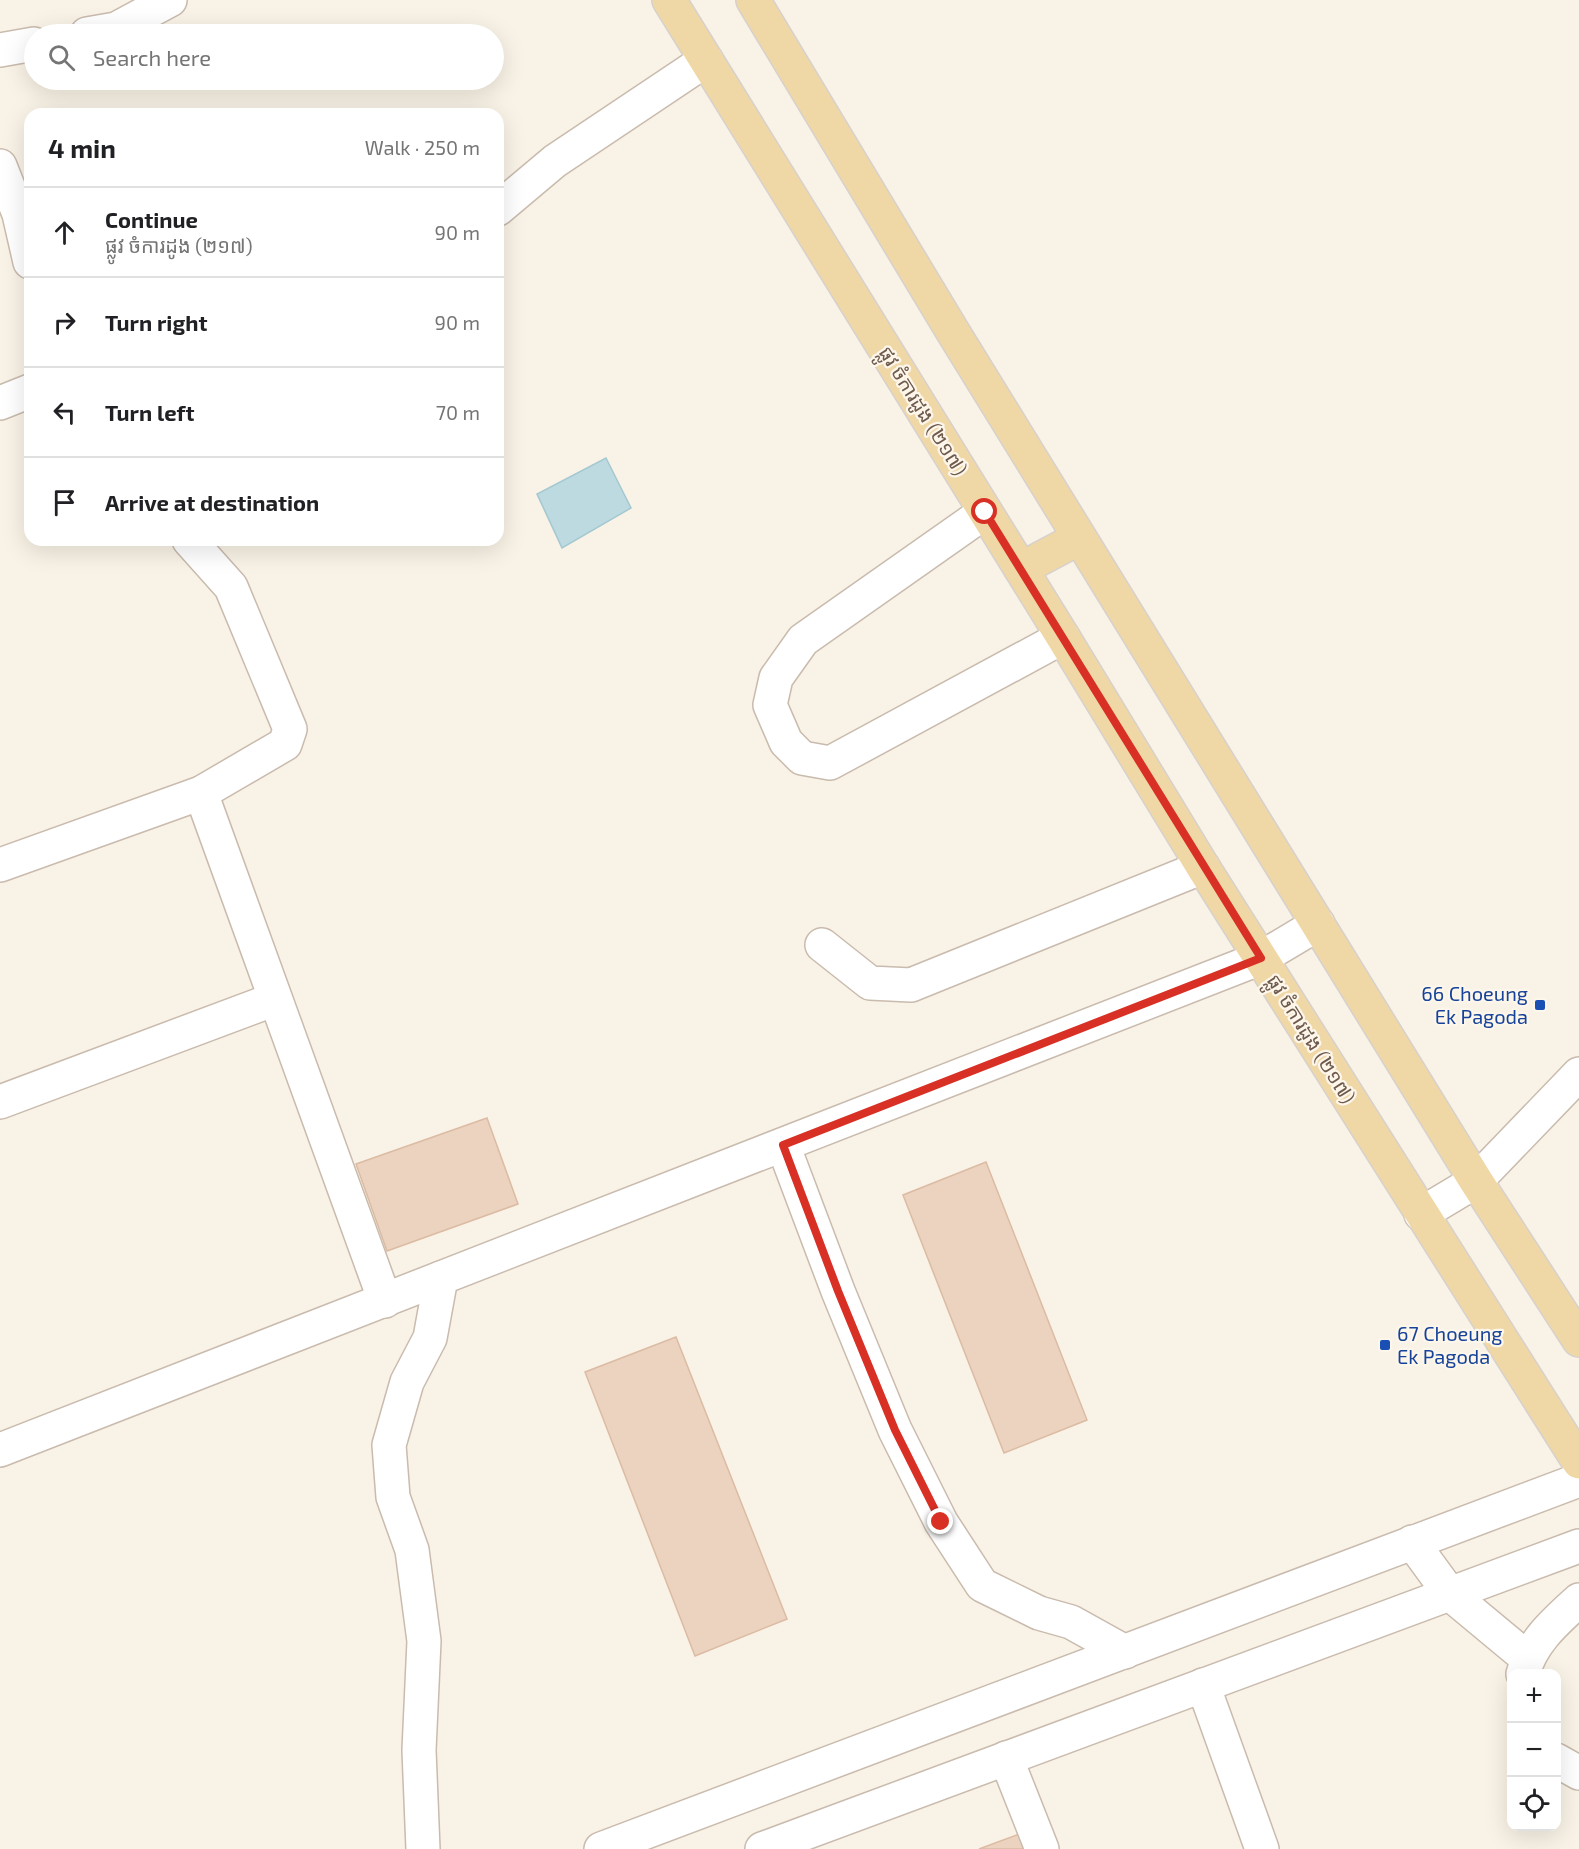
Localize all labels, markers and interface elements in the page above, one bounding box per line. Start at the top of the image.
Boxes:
search box [24,24,504,90]
icon: search [45,41,78,74]
text: Search here [93,44,211,70]
text: 4 min [48,132,116,163]
text: Walk · 250 m [365,135,480,159]
text: Continue [105,206,198,232]
icon: ahead [48,216,81,249]
text: 90 m [435,220,480,244]
text: ផ្លូវ ចំការដូង (២១៧) [105,233,253,257]
icon: right [48,306,81,339]
text: Turn right [105,309,207,335]
text: 90 m [435,310,480,334]
street label: ផ្លូវ ចំការដូង (២១៧) [868,341,973,484]
icon: left [48,396,81,429]
text: Turn left [105,399,194,425]
text: 70 m [436,400,480,424]
icon: arrive [48,486,81,519]
text: Arrive at destination [105,489,319,515]
route start [971,498,997,524]
street label: ផ្លូវ ចំការដូង (២១៧) [1256,969,1361,1112]
place label: 66 Choeung Ek Pagoda [1421,981,1528,1028]
marker: 66 Choeung Ek Pagoda [1533,998,1547,1012]
place label: 67 Choeung Ek Pagoda [1397,1321,1502,1368]
marker: 67 Choeung Ek Pagoda [1378,1338,1392,1352]
route end [927,1508,953,1534]
map controls [1507,1669,1561,1831]
button: + [1507,1669,1561,1723]
button: − [1507,1723,1561,1777]
button: locate [1507,1777,1561,1831]

